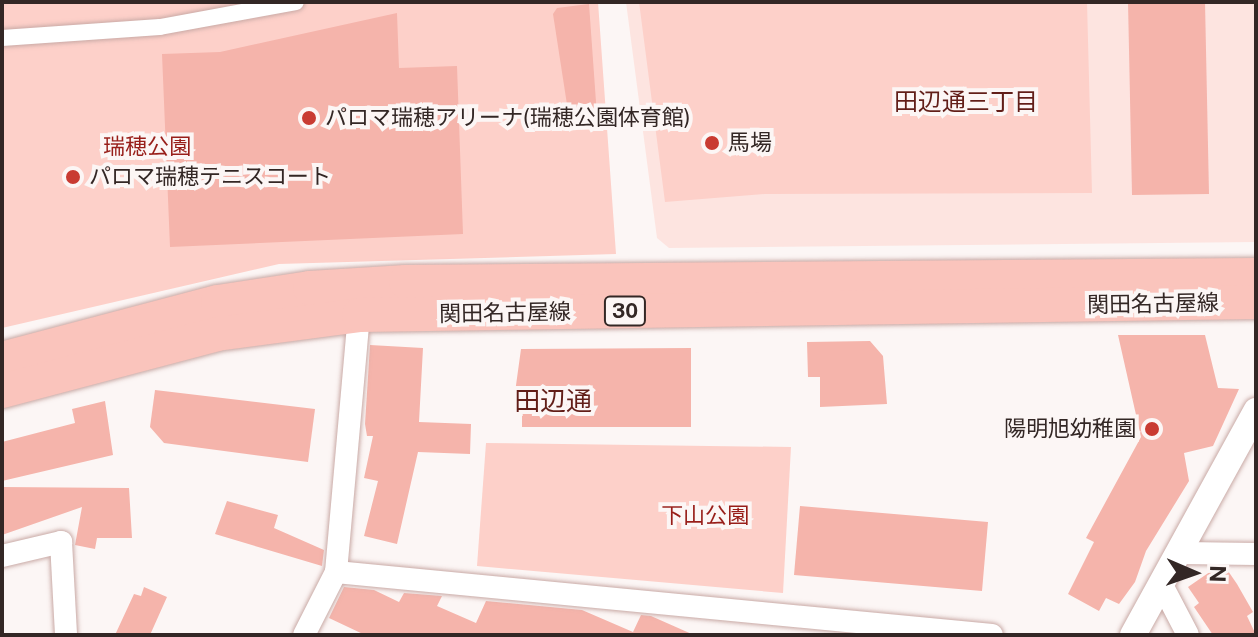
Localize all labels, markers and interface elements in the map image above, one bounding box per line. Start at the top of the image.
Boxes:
district label: 田辺通三丁目 [894,88,1038,116]
place label: パロマ瑞穂アリーナ(瑞穂公園体育館) [325,105,690,131]
marker: パロマ瑞穂アリーナ(瑞穂公園体育館) [300,109,318,127]
place label: 馬場 [728,130,772,156]
park label: 瑞穂公園 [103,134,191,160]
marker: 馬場 [703,134,721,152]
place label: パロマ瑞穂テニスコート [89,164,331,190]
marker: パロマ瑞穂テニスコート [64,168,82,186]
street label: 関田名古屋線 [1087,290,1219,318]
road number: 30 [603,295,647,327]
street label: 関田名古屋線 [439,299,571,327]
district label: 田辺通 [514,385,592,417]
place label: 陽明旭幼稚園 [1004,416,1136,442]
marker: 陽明旭幼稚園 [1143,420,1161,438]
park label: 下山公園 [661,503,749,529]
north arrow [1154,533,1234,613]
text: N [1205,565,1231,583]

